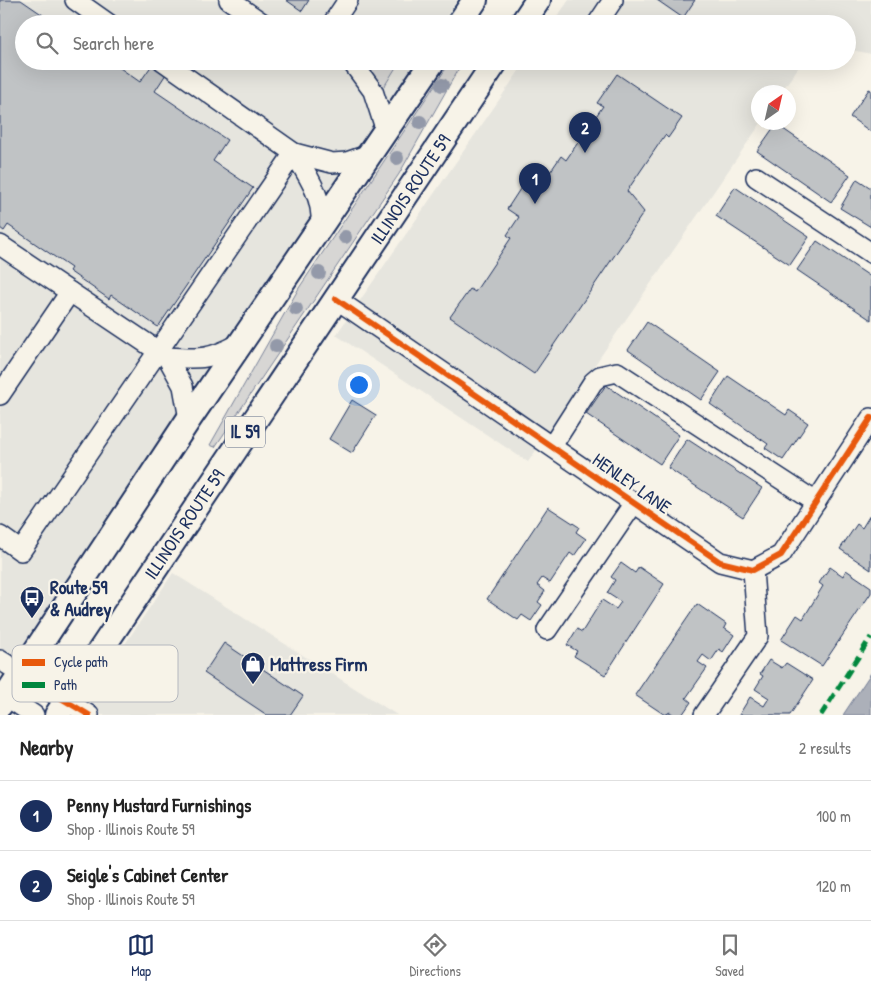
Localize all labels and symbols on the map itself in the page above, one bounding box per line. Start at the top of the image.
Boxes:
north arrow [751,85,796,130]
pin: 2 [569,112,601,153]
street label: ILLINOIS ROUTE 59 [364,129,456,249]
pin: 1 [519,163,551,204]
your location [346,372,372,398]
road number: IL 59 [225,417,265,448]
street label: HENLEY LANE [587,446,677,520]
street label: ILLINOIS ROUTE 59 [138,464,230,584]
place label: Route 59 & Audrey [50,574,112,623]
bus stop icon: Route 59 & Audrey [19,585,45,619]
legend [12,645,178,702]
shop icon: Mattress Firm [240,651,266,685]
place label: Mattress Firm [270,651,367,677]
text: Cycle path [54,652,108,672]
text: Path [54,675,77,694]

